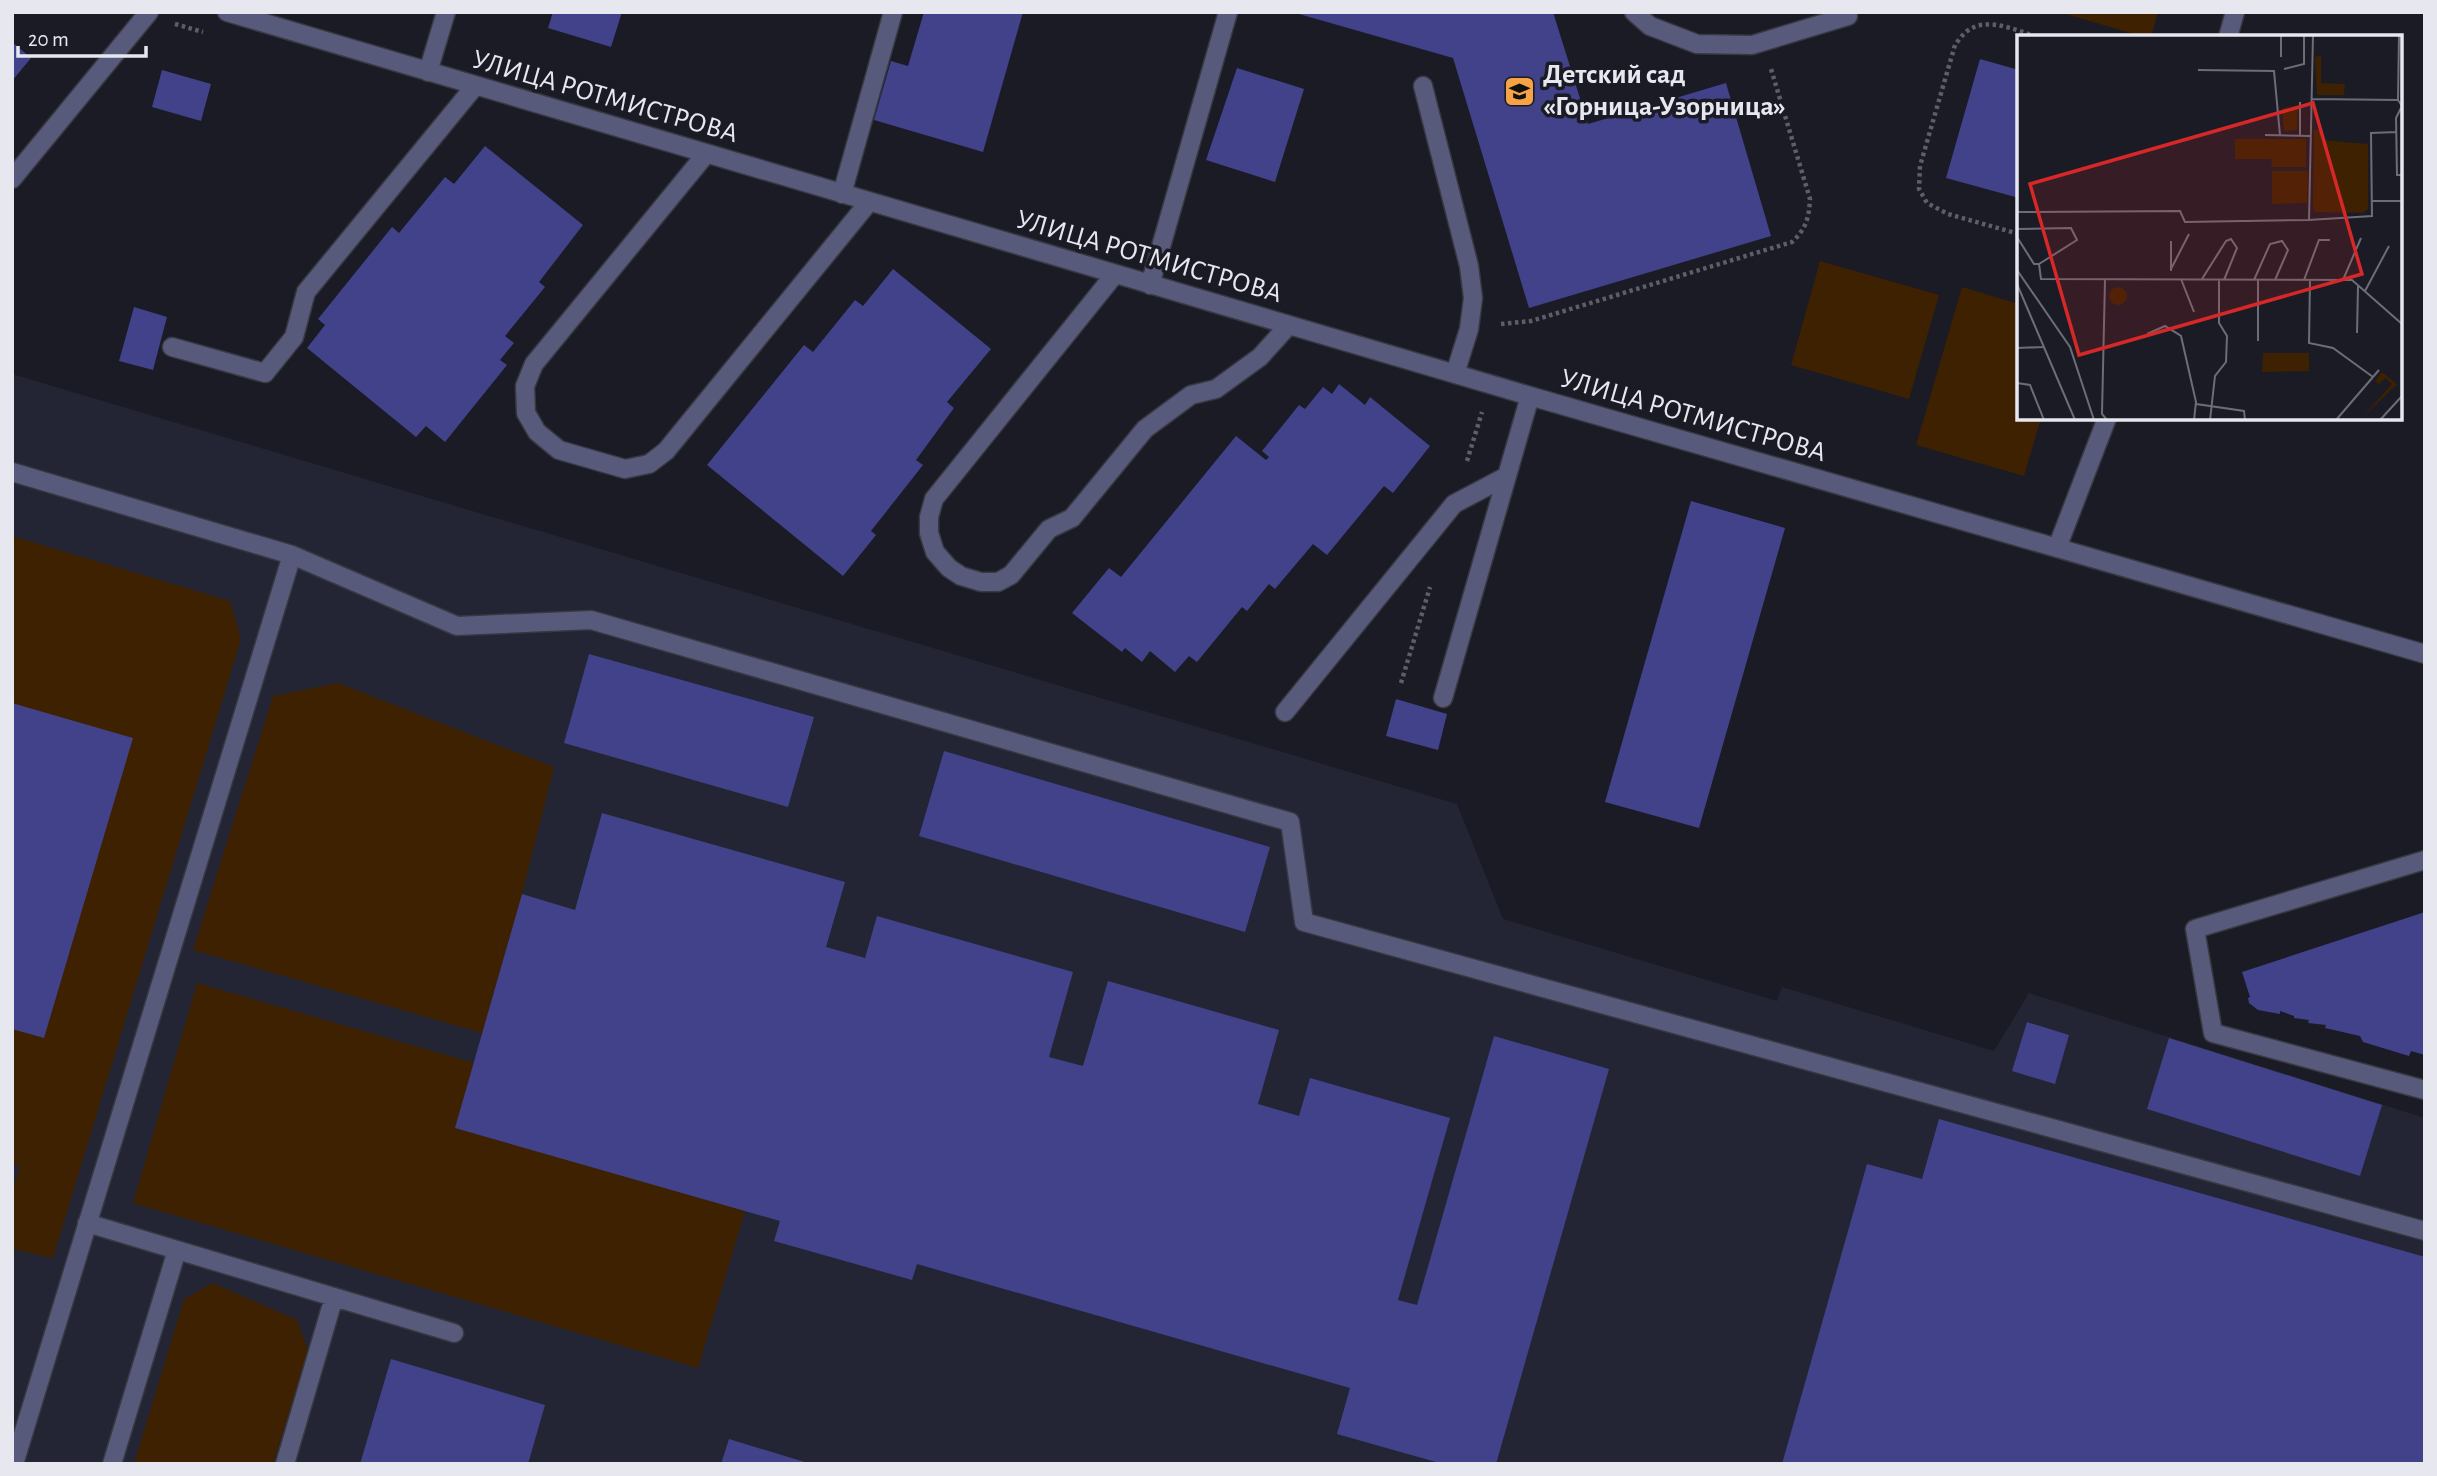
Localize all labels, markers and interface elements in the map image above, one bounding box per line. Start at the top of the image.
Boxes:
scale bar [18,14,145,58]
text: 20 m [28,29,69,50]
inset map [2017,35,2402,420]
street label: УЛИЦА РОТМИСТРОВА [469,46,741,148]
place label: Детский сад «Горница-Узорница» [1543,61,1786,121]
school or university icon: Детский сад «Горница-Узорница» [1503,74,1537,108]
street label: УЛИЦА РОТМИСТРОВА [1013,206,1285,308]
street label: УЛИЦА РОТМИСТРОВА [1557,365,1829,467]

